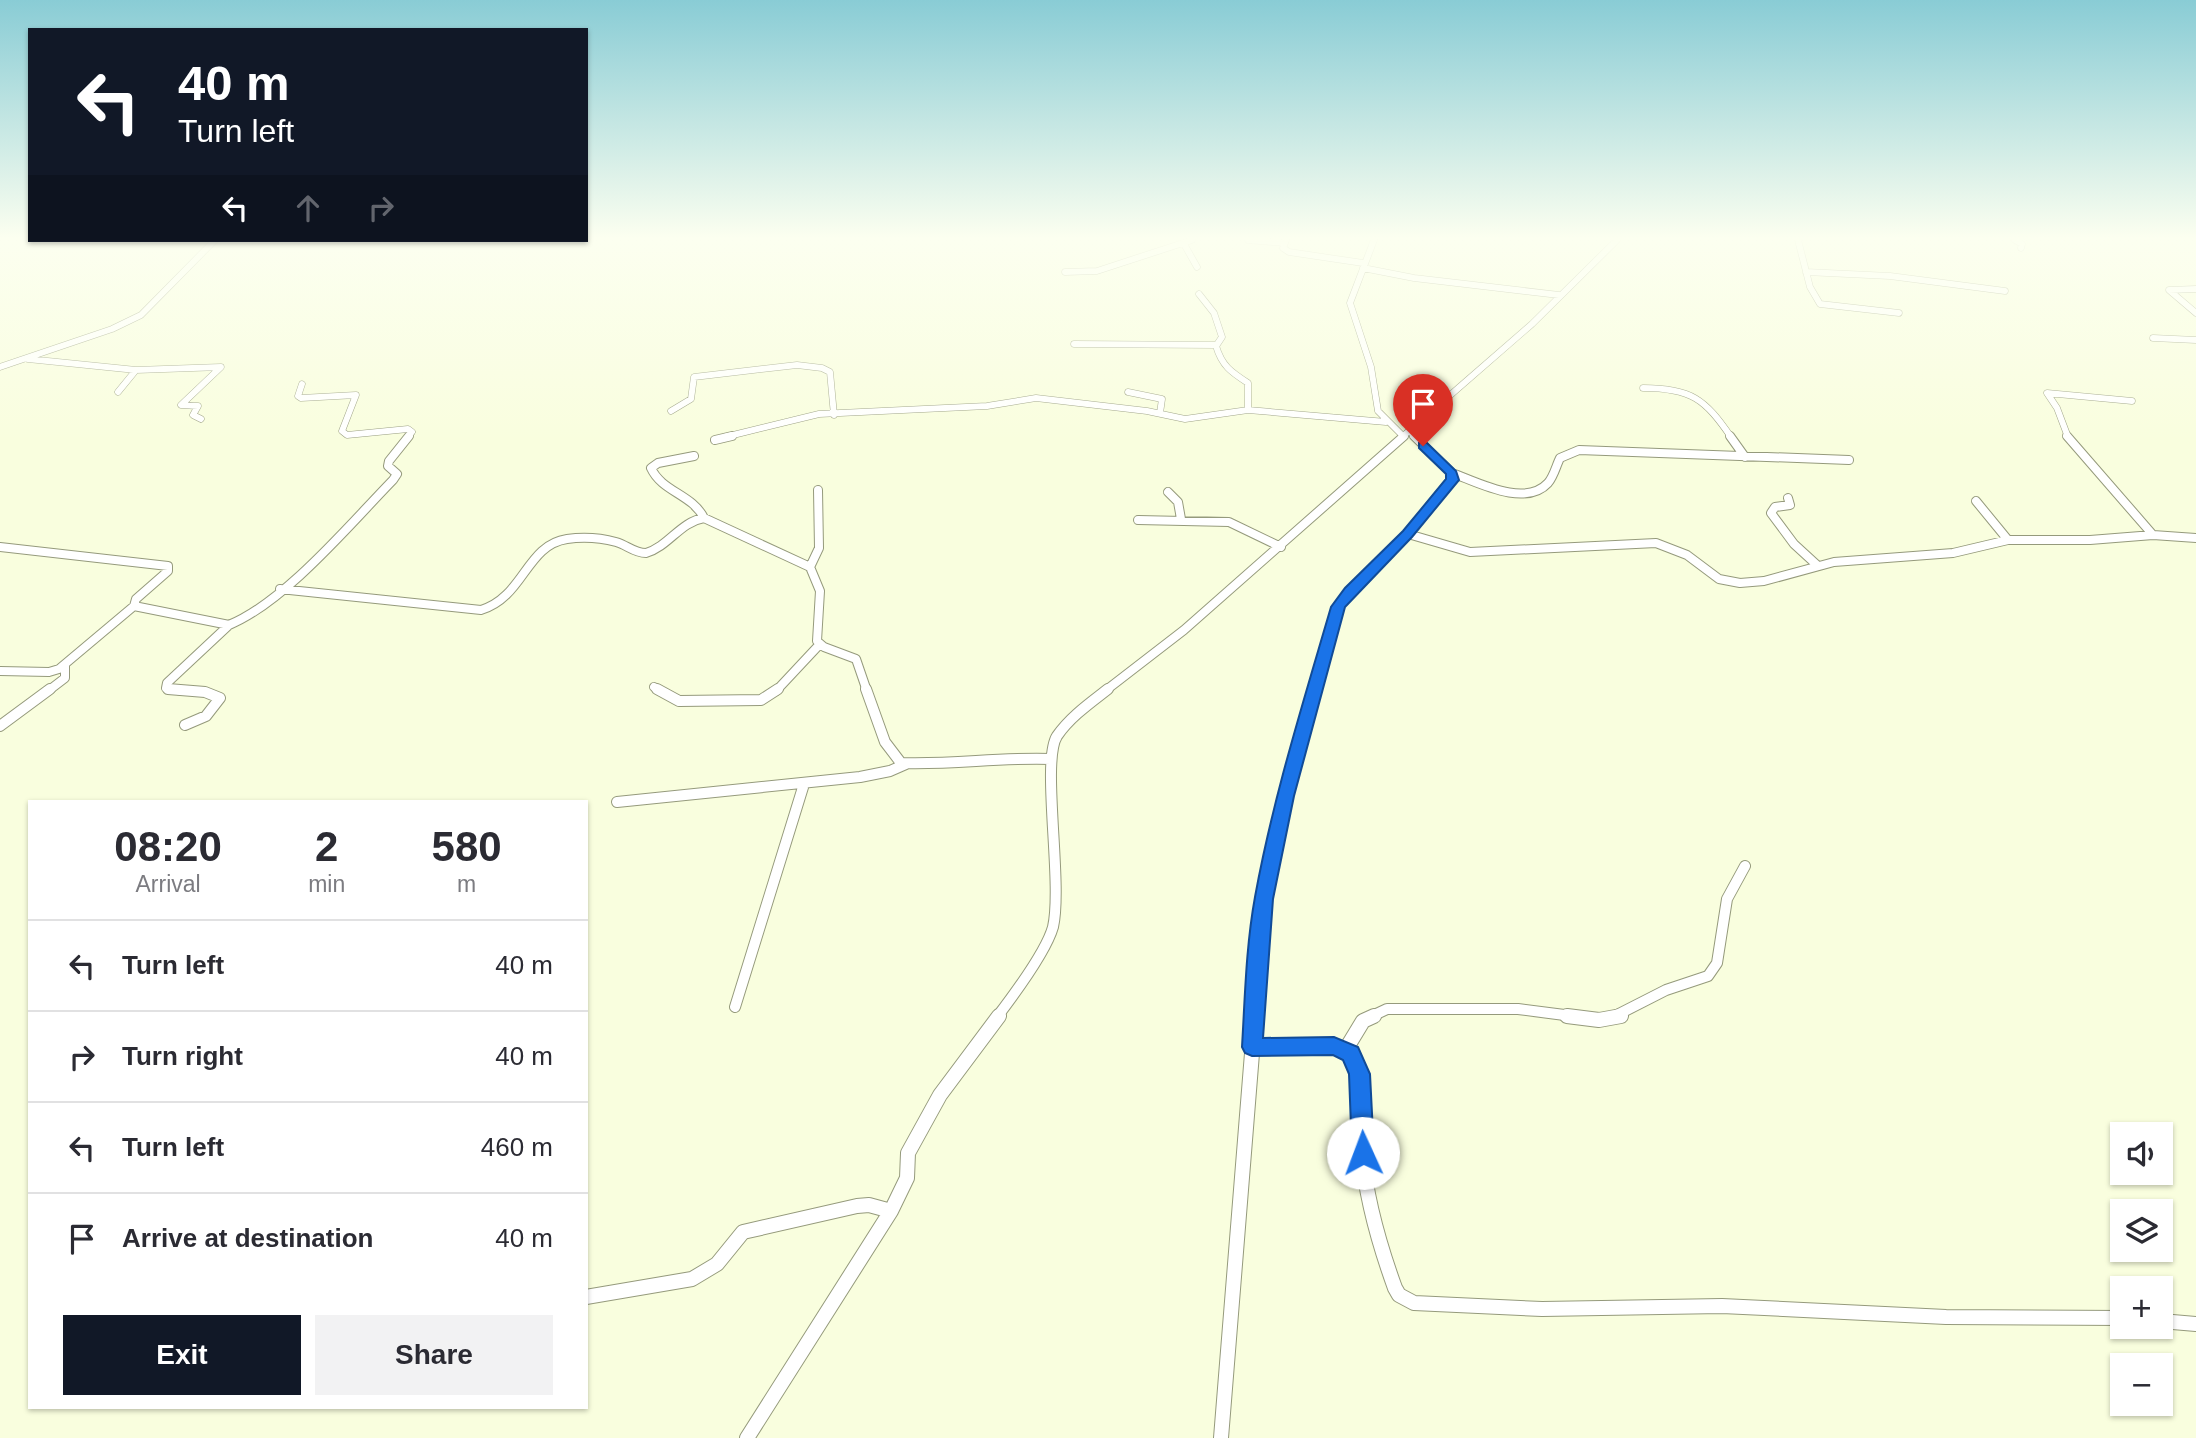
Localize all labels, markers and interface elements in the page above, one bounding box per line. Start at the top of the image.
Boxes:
icon: left [63,56,154,147]
text: 40 m [178,56,290,110]
text: Turn left [178,113,294,149]
icon: left [216,189,254,227]
icon: ahead [289,189,327,227]
icon: right [362,189,400,227]
pin [1393,374,1453,446]
icon: arrive [1404,385,1442,423]
text: 08:20 [114,823,222,870]
text: 2 [315,823,338,870]
text: 580 [432,823,502,870]
text: Arrival [135,871,201,897]
text: min [308,871,345,897]
text: m [457,871,476,897]
icon: left [63,947,101,985]
text: Turn left [122,950,224,980]
text: 40 m [495,950,553,980]
icon: right [63,1038,101,1076]
text: Turn right [122,1041,243,1071]
text: 40 m [495,1041,553,1071]
position arrow [1326,1116,1400,1190]
map controls [2110,1122,2173,1416]
button: sound [2110,1122,2173,1185]
icon: left [63,1129,101,1167]
text: Turn left [122,1132,224,1162]
text: 460 m [481,1132,553,1162]
button: layers [2110,1199,2173,1262]
icon: arrive [63,1220,101,1258]
text: Arrive at destination [122,1223,373,1253]
text: 40 m [495,1223,553,1253]
button: + [2110,1276,2173,1339]
button: Exit [63,1315,301,1395]
button: Share [315,1315,553,1395]
button: − [2110,1353,2173,1416]

